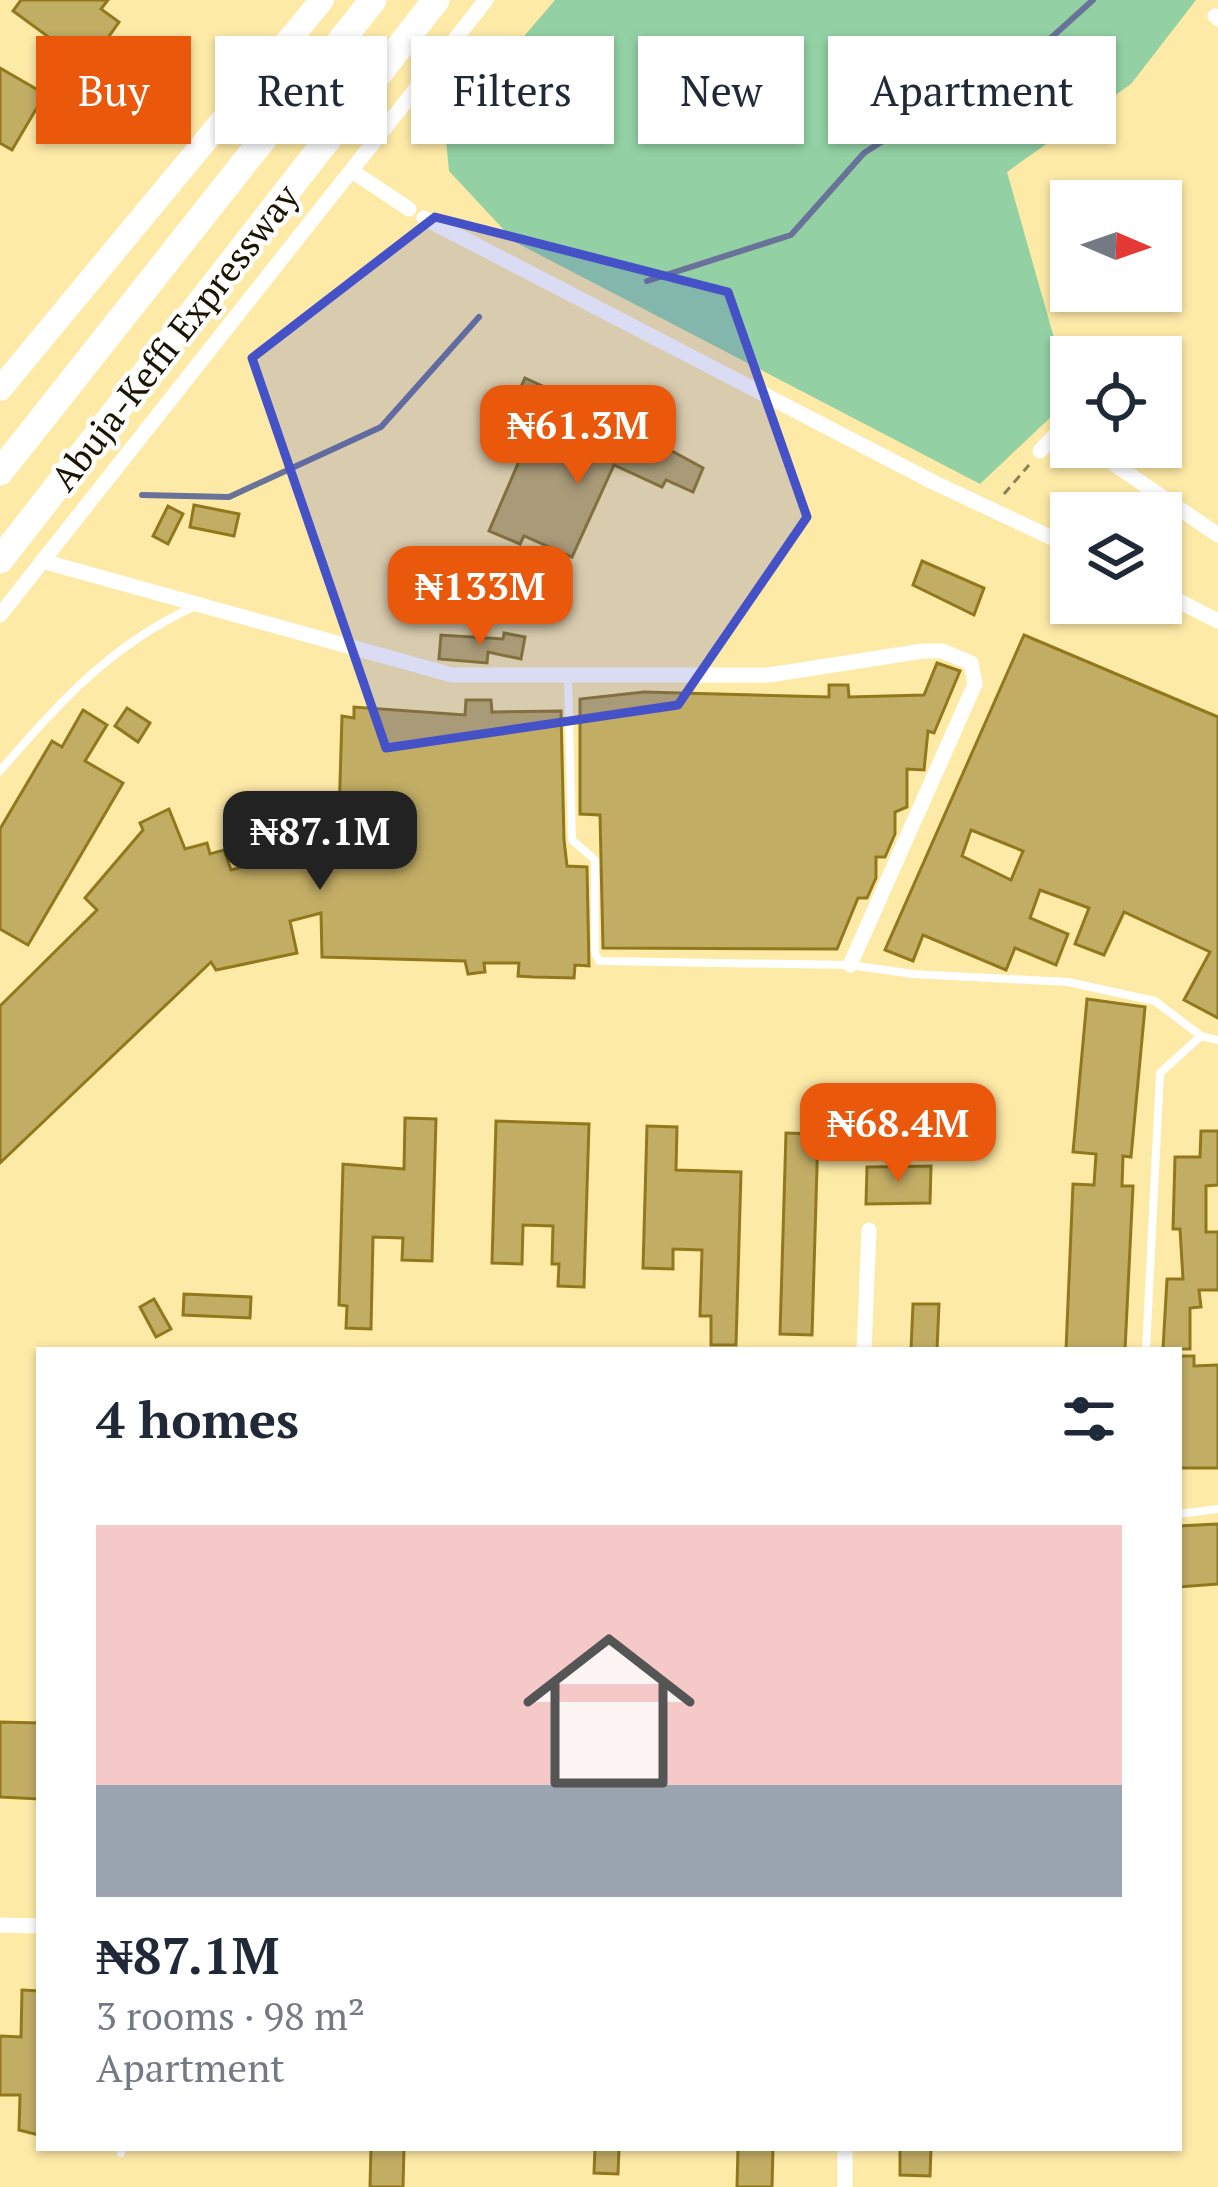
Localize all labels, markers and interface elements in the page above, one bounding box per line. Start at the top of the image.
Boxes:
chip: Buy [36,36,191,144]
chip: Rent [215,36,387,144]
chip: Filters [411,36,614,144]
chip: New [638,36,804,144]
chip: Apartment [828,36,1116,144]
street label: Abuja-Keffi Expressway [40,173,309,500]
north arrow [1050,180,1182,312]
map controls [1050,180,1182,624]
button: locate [1050,336,1182,468]
pin: ₦61.3M [480,385,676,487]
text: ₦61.3M [507,398,649,450]
button: layers [1050,492,1182,624]
pin: ₦133M [396,546,564,648]
text: ₦133M [415,559,545,611]
pin: ₦87.1M [222,791,418,893]
text: ₦87.1M [250,804,390,856]
pin: ₦68.4M [800,1083,996,1185]
text: ₦68.4M [827,1096,969,1148]
text: 4 homes [96,1385,299,1453]
icon: filters [1056,1386,1122,1452]
icon: home [501,1603,717,1819]
text: ₦87.1M [96,1921,279,1989]
text: 3 rooms · 98 m² [96,1989,365,2041]
text: Apartment [96,2041,285,2093]

